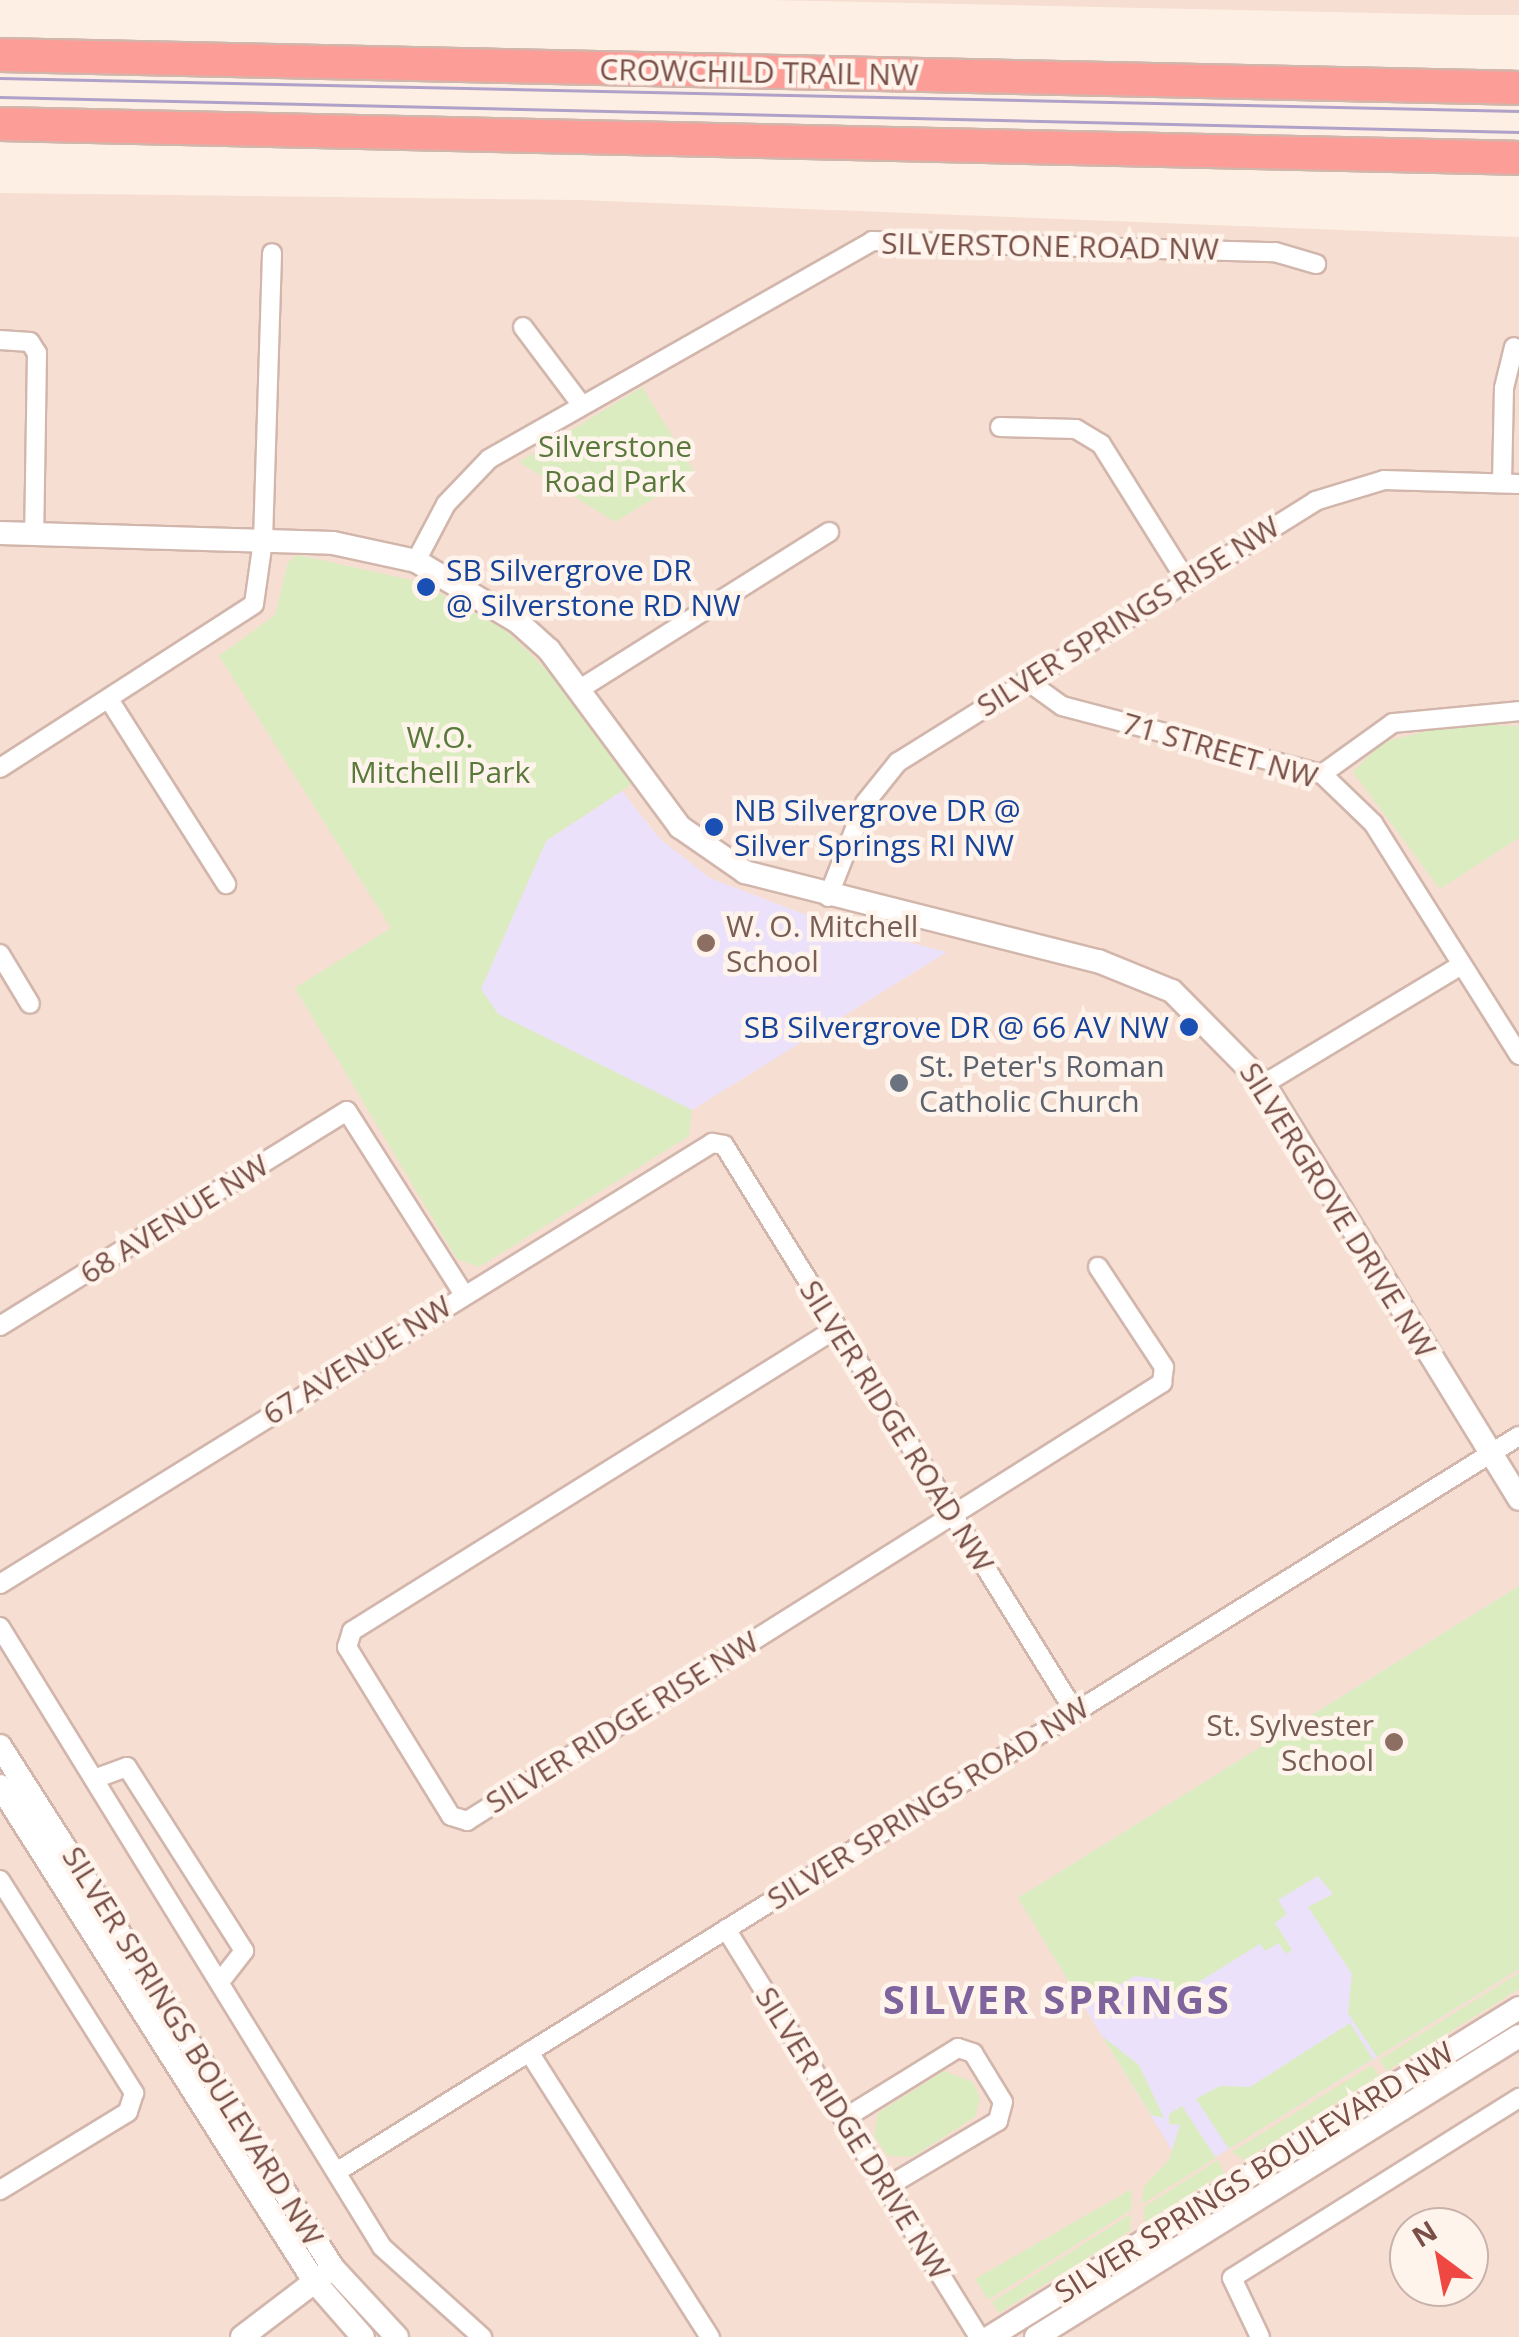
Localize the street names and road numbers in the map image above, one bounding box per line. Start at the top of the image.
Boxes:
street label: CROWCHILD TRAIL NW [599,51,919,93]
street label: SILVERSTONE ROAD NW [881,225,1219,267]
street label: SILVER SPRINGS RISE NW [970,508,1286,724]
street label: 71 STREET NW [1118,705,1322,795]
street label: SILVERGROVE DRIVE NW [1232,1056,1444,1364]
street label: 68 AVENUE NW [73,1147,275,1291]
street label: SILVER RIDGE ROAD NW [792,1274,1002,1578]
street label: 67 AVENUE NW [256,1288,458,1432]
street label: SILVER RIDGE RISE NW [479,1623,765,1821]
street label: SILVER SPRINGS ROAD NW [761,1689,1095,1917]
street label: SILVER SPRINGS BOULEVARD NW [55,1840,331,2252]
street label: SILVER RIDGE DRIVE NW [748,1980,958,2286]
street label: SILVER SPRINGS BOULEVARD NW [1048,2034,1460,2310]

